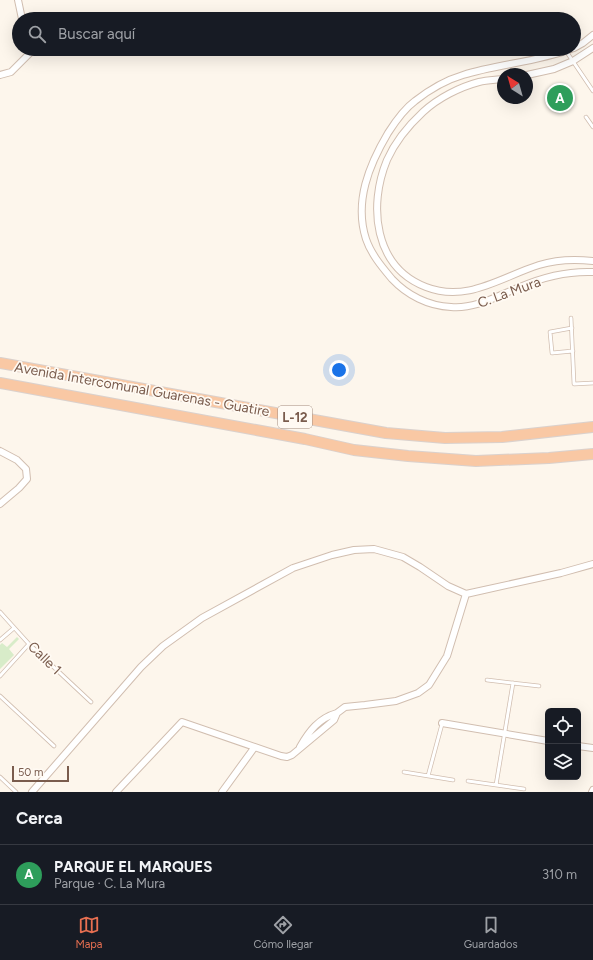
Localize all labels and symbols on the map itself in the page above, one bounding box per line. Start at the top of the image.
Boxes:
north arrow [497,68,533,104]
pin: A [547,83,573,113]
street label: C. La Mura [475,273,543,312]
street label: Avenida Intercomunal Guarenas - Guatire [13,359,271,420]
your location [329,360,349,380]
road number: L-12 [278,406,312,428]
street label: Calle 1 [24,638,65,678]
scale bar [12,764,69,783]

